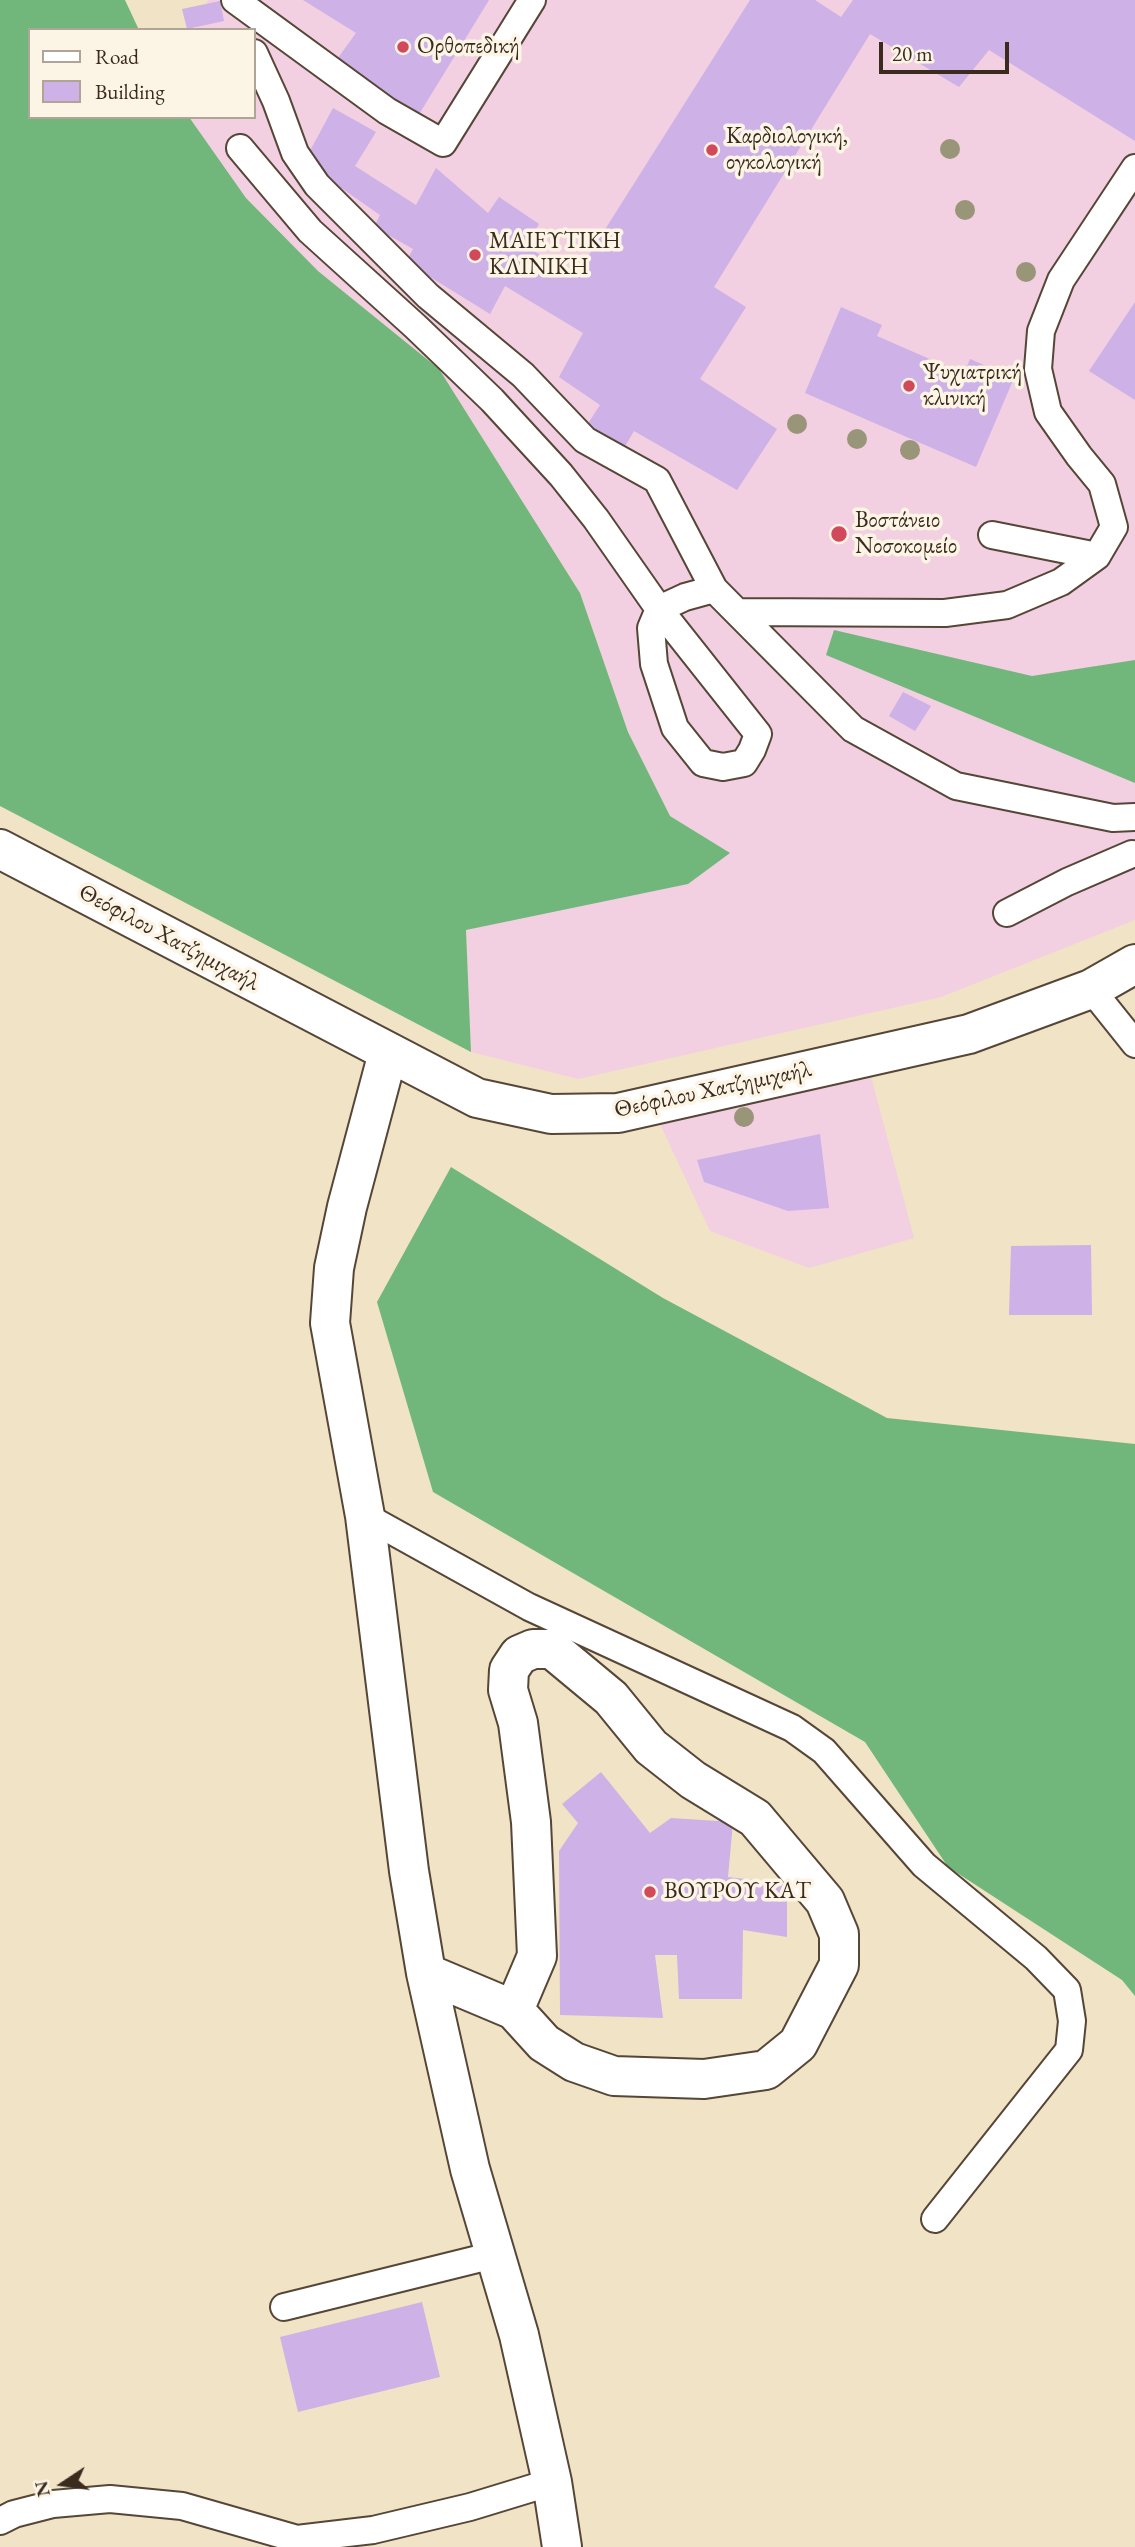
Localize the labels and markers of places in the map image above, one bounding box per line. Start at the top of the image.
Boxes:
place label: Ορθοπεδική [417,33,520,61]
marker: Ορθοπεδική [395,39,411,55]
place label: Καρδιολογική, ογκολογική [726,123,848,177]
marker: Καρδιολογική, ογκολογική [704,142,720,158]
place label: ΜΑΙΕΥΤΙΚΗ ΚΛΙΝΙΚΗ [489,228,621,282]
marker: ΜΑΙΕΥΤΙΚΗ ΚΛΙΝΙΚΗ [467,247,483,263]
place label: Ψυχιατρική κλινική [923,359,1022,413]
marker: Ψυχιατρική κλινική [901,378,917,394]
place label: Βοστάνειο Νοσοκομείο [855,507,957,561]
marker: Βοστάνειο Νοσοκομείο [829,524,849,544]
place label: ΒΟΥΡΟΥ ΚΑΤ [664,1878,811,1906]
marker: ΒΟΥΡΟΥ ΚΑΤ [642,1884,658,1900]

